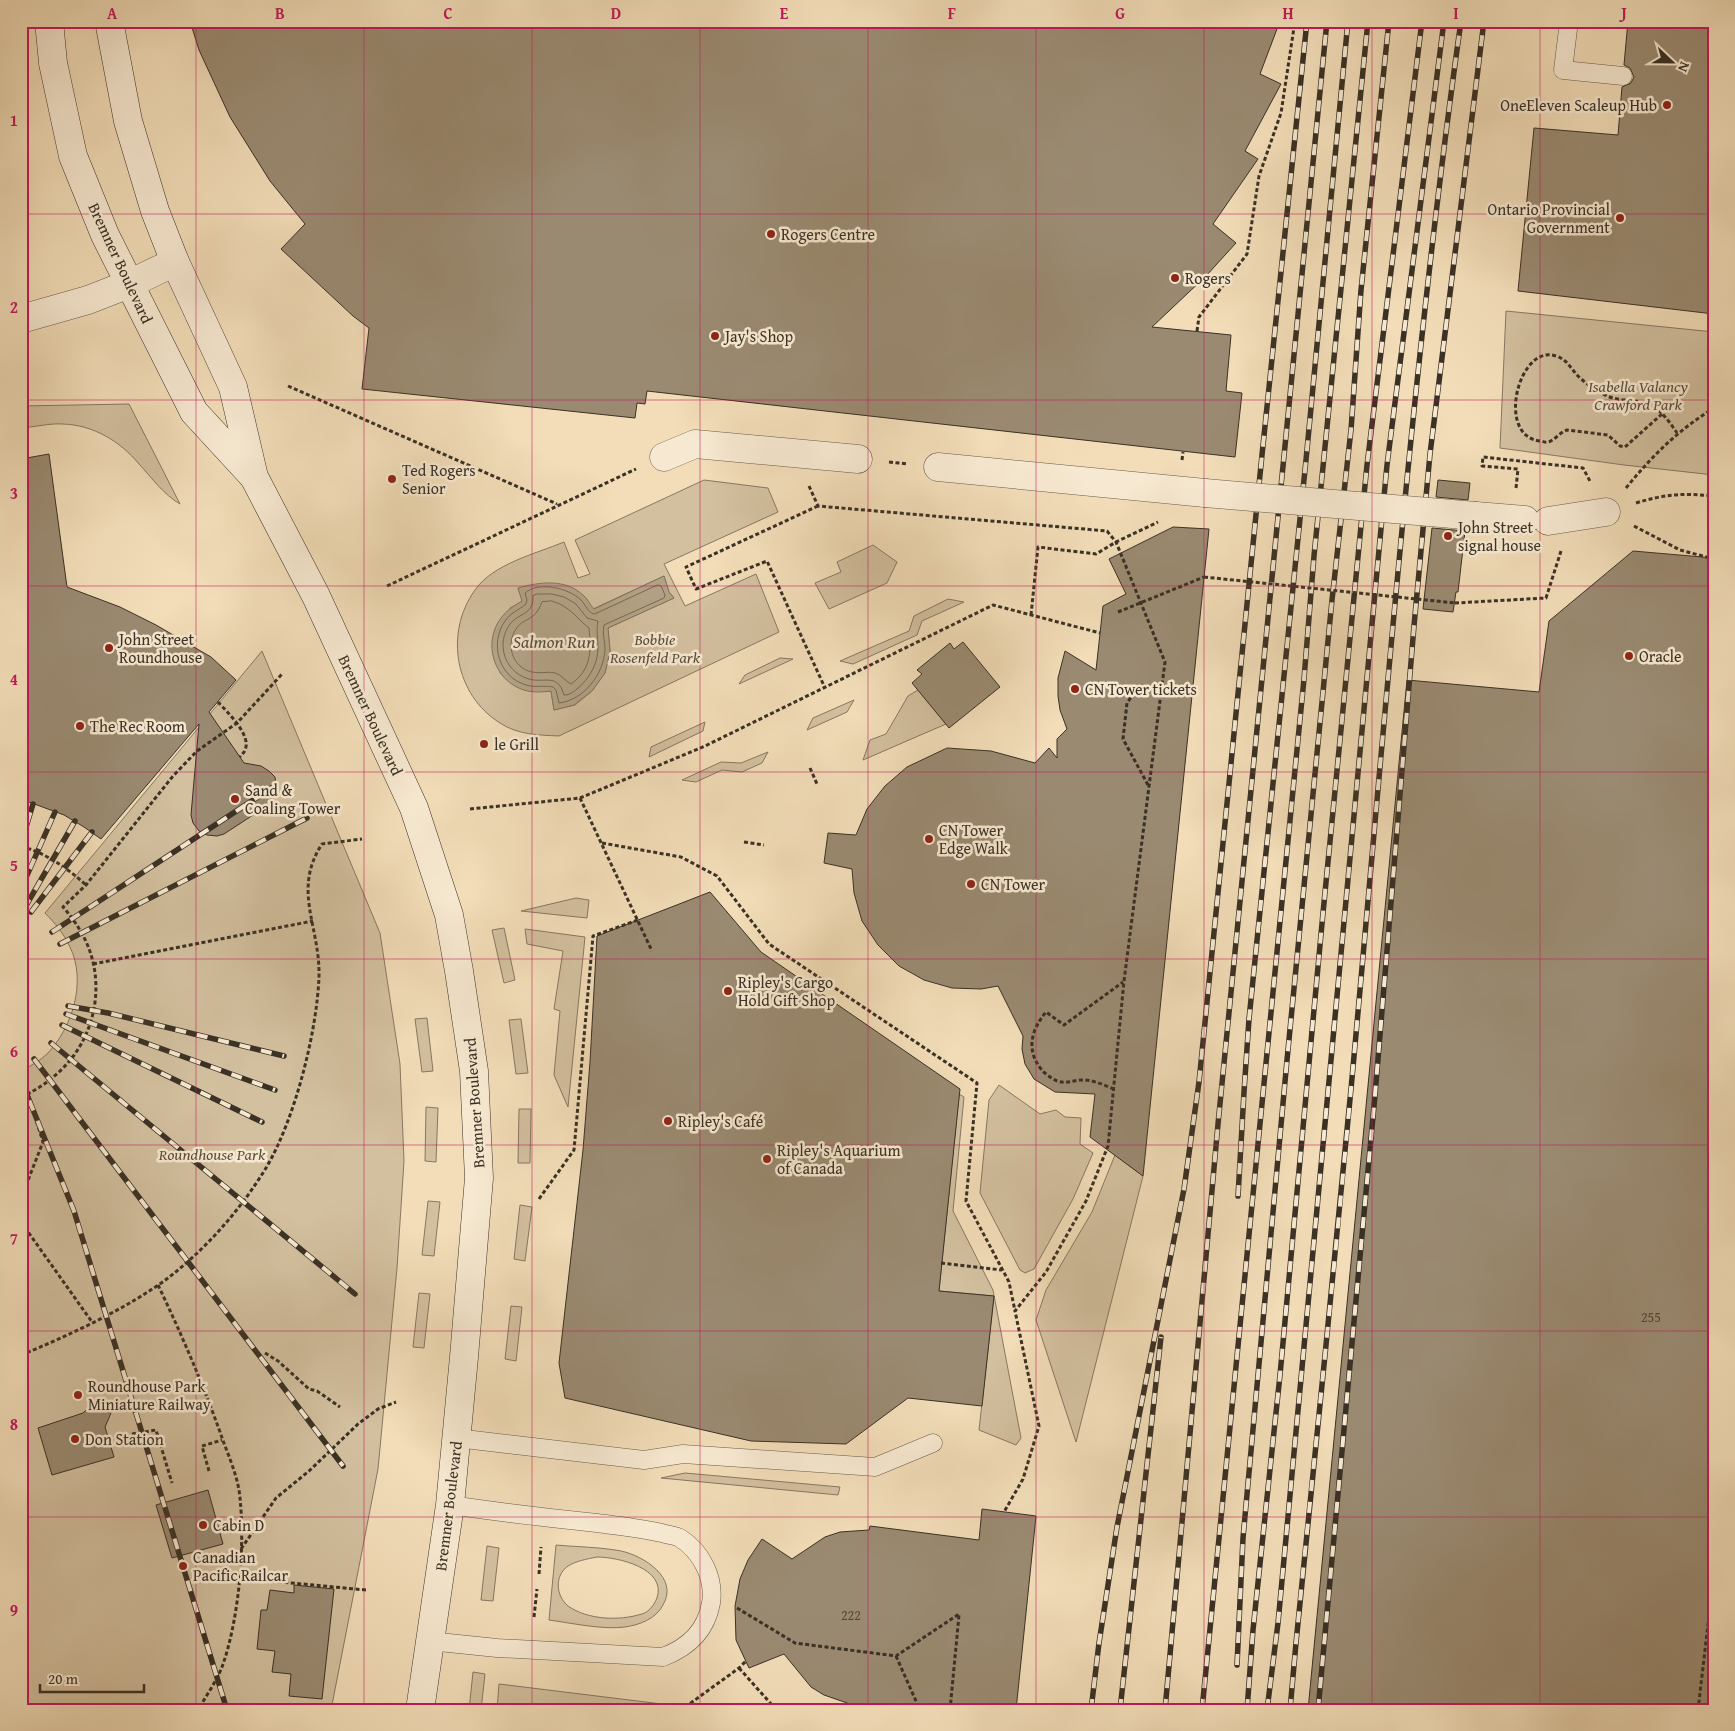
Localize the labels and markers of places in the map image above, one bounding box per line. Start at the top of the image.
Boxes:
place label: OneEleven Scaleup Hub [1500,93,1657,117]
marker: OneEleven Scaleup Hub [1661,99,1673,111]
place label: Ontario Provincial Government [1487,197,1611,239]
marker: Ontario Provincial Government [1614,212,1626,224]
place label: Rogers Centre [781,222,875,246]
marker: Rogers Centre [765,228,777,240]
place label: Rogers [1185,266,1231,290]
marker: Rogers [1169,272,1181,284]
place label: Jay's Shop [723,324,794,348]
marker: Jay's Shop [709,330,721,342]
place label: Ted Rogers Senior [402,458,476,500]
marker: Ted Rogers Senior [386,473,398,485]
place label: John Street signal house [1456,515,1541,557]
marker: John Street signal house [1442,530,1454,542]
place label: John Street Roundhouse [117,627,202,669]
marker: John Street Roundhouse [103,642,115,654]
place label: Oracle [1639,644,1682,668]
marker: Oracle [1623,650,1635,662]
place label: CN Tower tickets [1085,677,1197,701]
marker: CN Tower tickets [1069,683,1081,695]
place label: The Rec Room [90,714,185,738]
marker: The Rec Room [74,720,86,732]
place label: le Grill [494,732,540,756]
marker: le Grill [478,738,490,750]
place label: Sand & Coaling Tower [245,778,341,820]
marker: Sand & Coaling Tower [229,793,241,805]
place label: CN Tower Edge Walk [939,818,1009,860]
marker: CN Tower Edge Walk [923,833,935,845]
place label: CN Tower [981,872,1045,896]
marker: CN Tower [965,878,977,890]
place label: Ripley's Cargo Hold Gift Shop [738,970,836,1012]
marker: Ripley's Cargo Hold Gift Shop [722,985,734,997]
place label: Ripley's Café [678,1109,763,1133]
marker: Ripley's Café [662,1115,674,1127]
place label: Ripley's Aquarium of Canada [777,1138,900,1180]
marker: Ripley's Aquarium of Canada [761,1153,773,1165]
place label: Roundhouse Park Miniature Railway [88,1374,211,1416]
marker: Roundhouse Park Miniature Railway [72,1389,84,1401]
place label: Don Station [85,1427,164,1451]
marker: Don Station [69,1433,81,1445]
place label: Cabin D [213,1513,265,1537]
marker: Cabin D [197,1519,209,1531]
place label: Canadian Pacific Railcar [193,1545,288,1587]
marker: Canadian Pacific Railcar [177,1560,189,1572]

